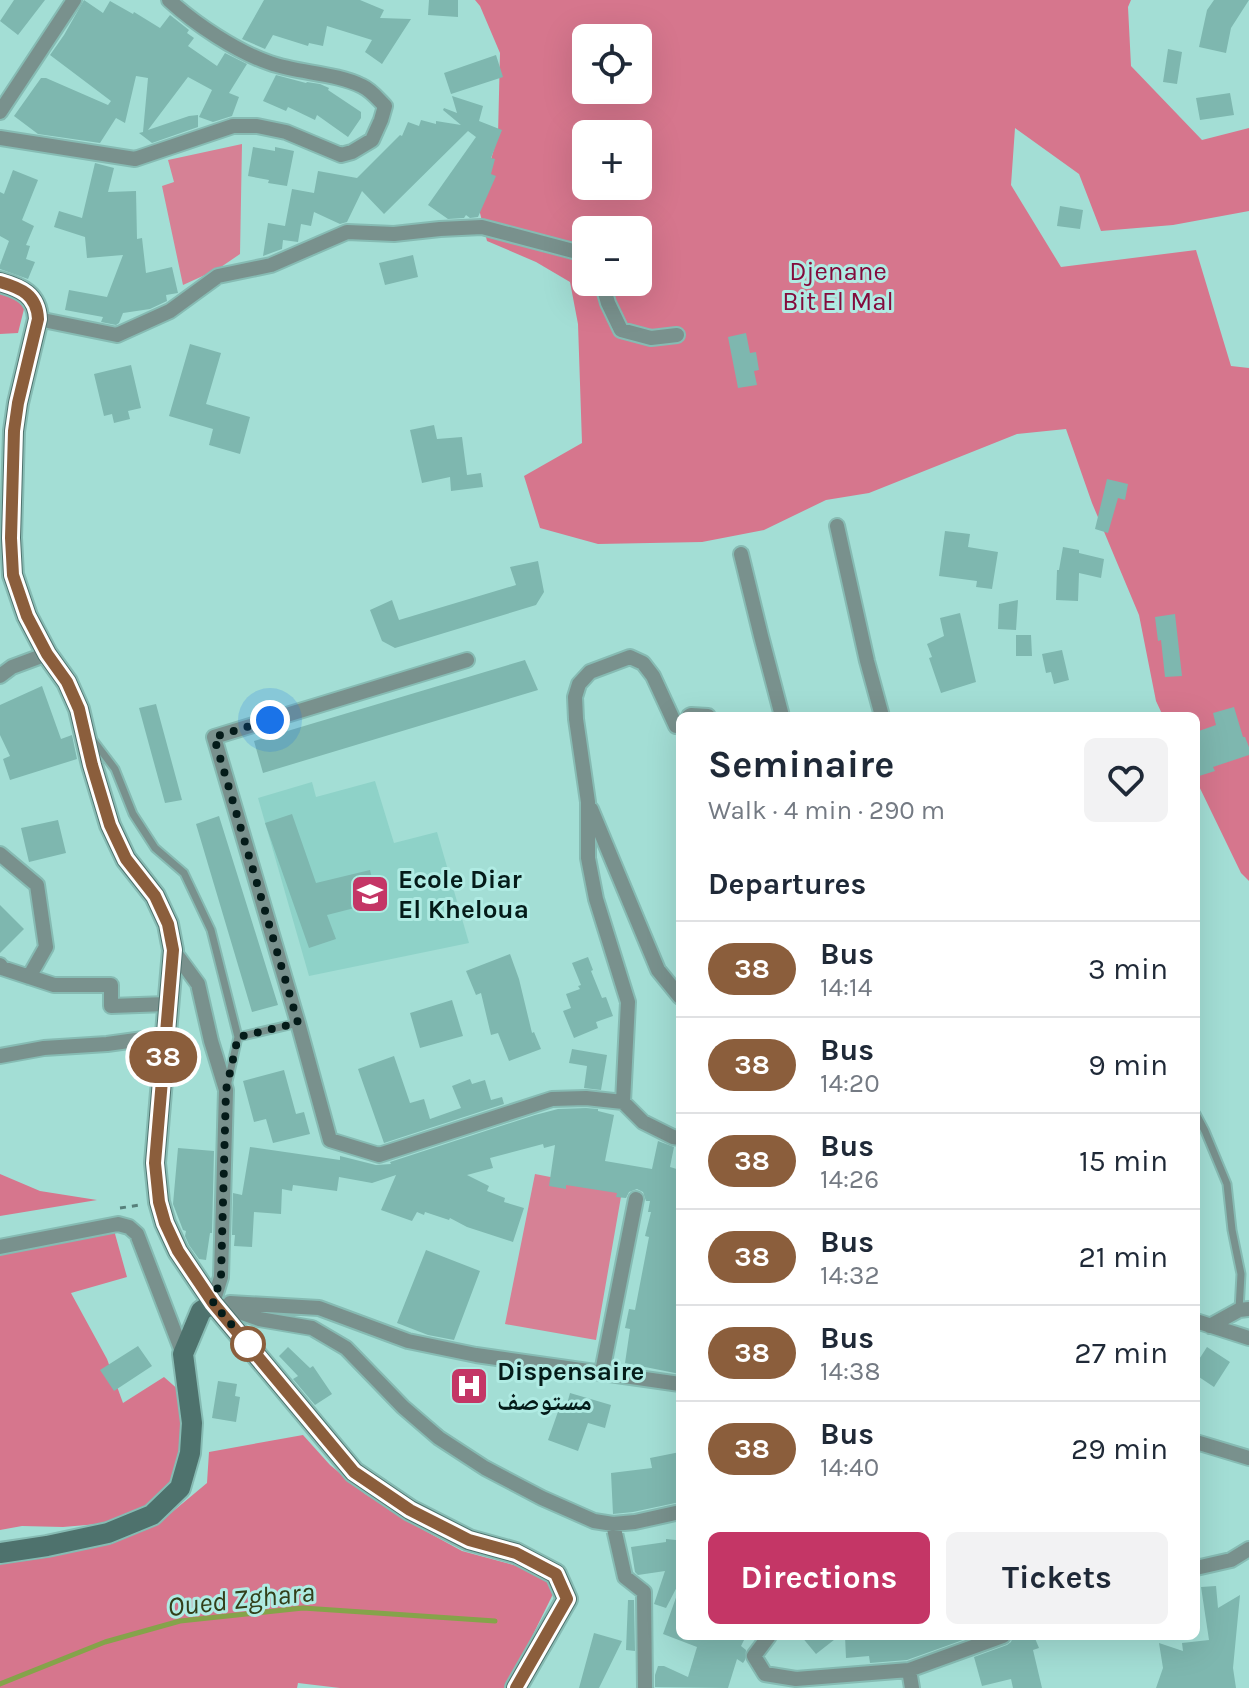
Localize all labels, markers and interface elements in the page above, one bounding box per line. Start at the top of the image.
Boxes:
map controls [572,24,652,296]
button: locate [572,24,652,104]
button: + [572,120,652,200]
button: − [572,216,652,296]
park label: Djenane Bit El Mal [782,256,894,317]
your location [250,700,290,740]
button: heart [1084,738,1168,822]
text: Seminaire [708,742,894,787]
text: Walk · 4 min · 290 m [708,795,945,826]
place label: Ecole Diar El Kheloua [398,864,529,925]
text: Departures [708,866,866,902]
school or university icon: Ecole Diar El Kheloua [349,873,391,915]
text: Bus [820,936,874,972]
text: 3 min [1088,951,1168,987]
text: 38 [734,952,770,985]
text: 14:14 [820,972,872,1003]
line badge: 38 [127,1031,199,1083]
text: Bus [820,1032,874,1068]
text: 38 [145,1040,181,1073]
text: 9 min [1088,1047,1168,1083]
text: 38 [734,1048,770,1081]
text: 14:20 [820,1068,880,1099]
text: Bus [820,1128,874,1164]
text: 15 min [1079,1143,1168,1179]
text: 38 [734,1144,770,1177]
text: 14:26 [820,1164,879,1195]
text: Bus [820,1224,874,1260]
text: 21 min [1078,1239,1168,1275]
text: 38 [734,1240,770,1273]
text: 14:32 [820,1260,880,1291]
text: Bus [820,1320,874,1356]
unlabelled marker [231,1327,265,1361]
text: 27 min [1074,1335,1168,1371]
text: 38 [734,1336,770,1369]
place label: Dispensaire مستوصف [497,1356,644,1417]
text: 14:38 [820,1356,880,1387]
hospital icon: Dispensaire مستوصف [448,1365,490,1407]
text: Bus [820,1416,874,1452]
text: 29 min [1071,1431,1168,1467]
text: 38 [734,1432,770,1465]
text: 14:40 [820,1452,879,1483]
button: Directions [708,1532,930,1624]
button: Tickets [946,1532,1168,1624]
water label: Oued Zghara [166,1575,316,1623]

